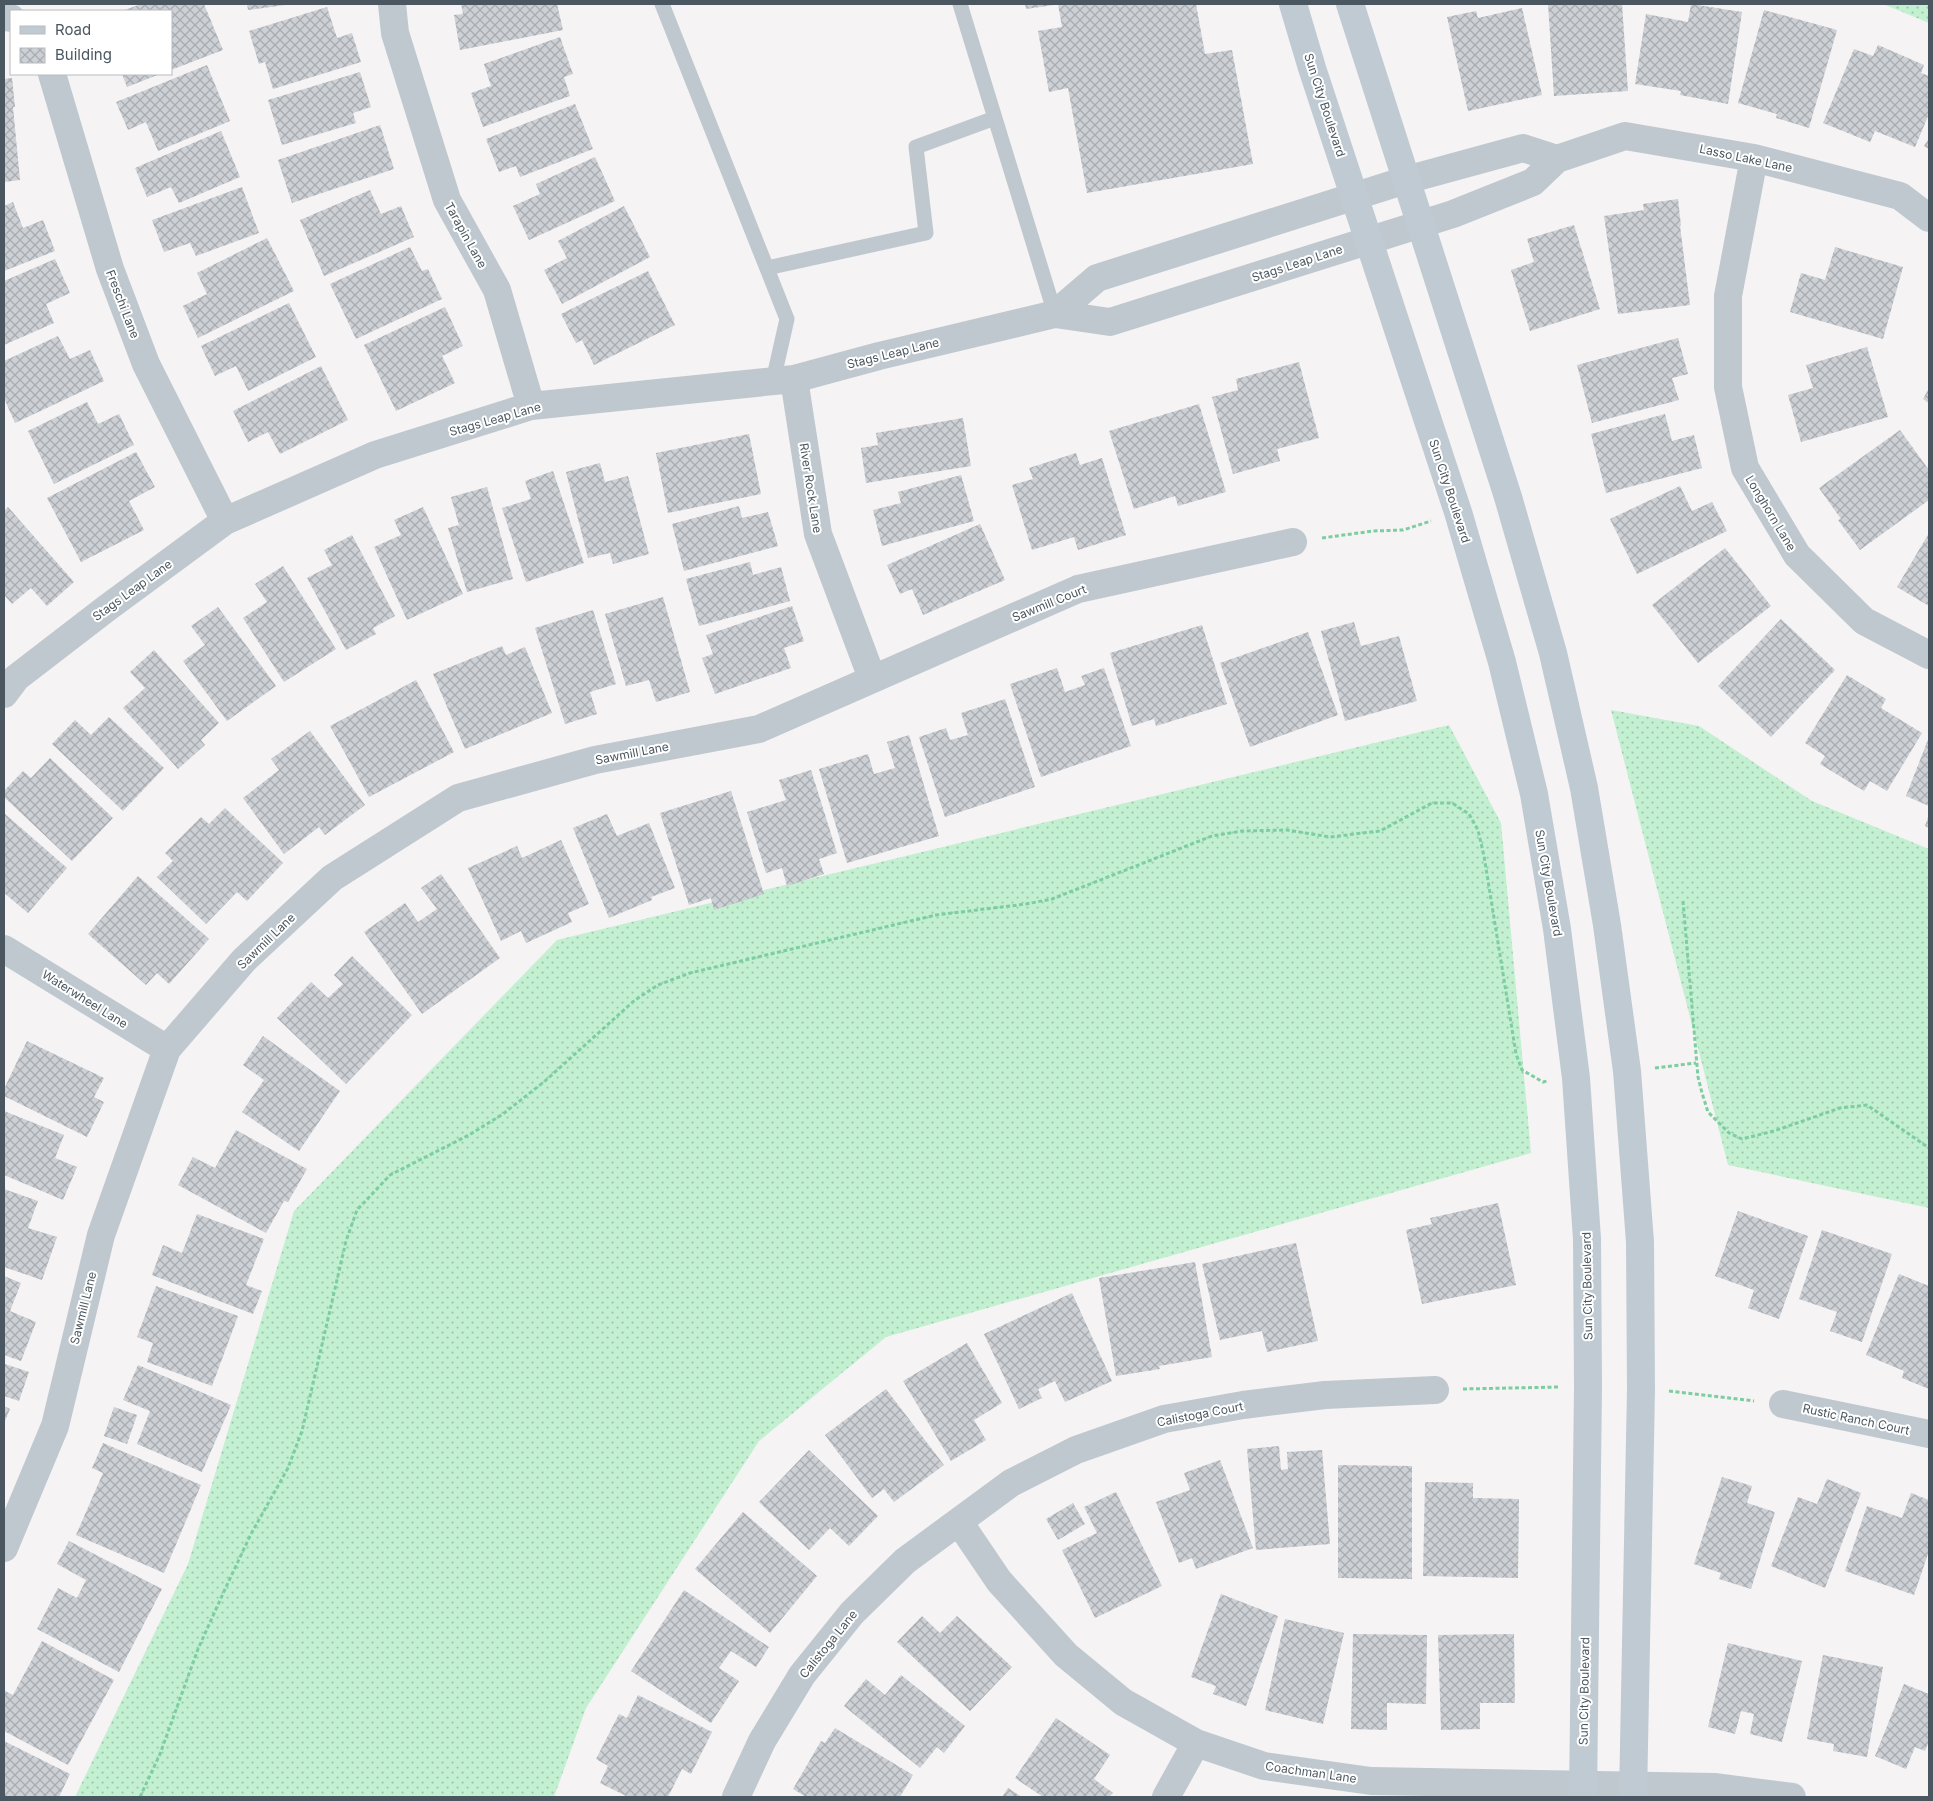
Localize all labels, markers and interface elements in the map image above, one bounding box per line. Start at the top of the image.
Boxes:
legend [10,10,172,75]
text: Road [55,20,91,39]
text: Building [55,45,112,64]
street label: Sun City Boulevard [1301,51,1349,159]
street label: Lasso Lake Lane [1698,141,1794,175]
street label: Tarapin Lane [442,199,490,271]
street label: Stags Leap Lane [1250,241,1344,285]
street label: Freschi Lane [103,268,143,340]
street label: Stags Leap Lane [845,334,941,372]
street label: Stags Leap Lane [448,399,542,439]
street label: Sun City Boulevard [1426,437,1474,545]
street label: River Rock Lane [796,442,826,534]
street label: Longhorn Lane [1743,472,1799,554]
street label: Stags Leap Lane [89,556,175,624]
street label: Sawmill Court [1010,581,1088,625]
street label: Sawmill Lane [594,739,670,767]
street label: Sun City Boulevard [1532,828,1566,938]
street label: Sawmill Lane [234,910,298,972]
street label: Waterwheel Lane [39,967,131,1031]
street label: Sun City Boulevard [1579,1232,1595,1340]
street label: Sawmill Lane [67,1270,99,1346]
street label: Calistoga Court [1155,1398,1245,1430]
street label: Rustic Ranch Court [1801,1400,1911,1438]
street label: Calistoga Lane [796,1607,860,1681]
street label: Sun City Boulevard [1576,1637,1592,1745]
street label: Coachman Lane [1264,1758,1358,1786]

